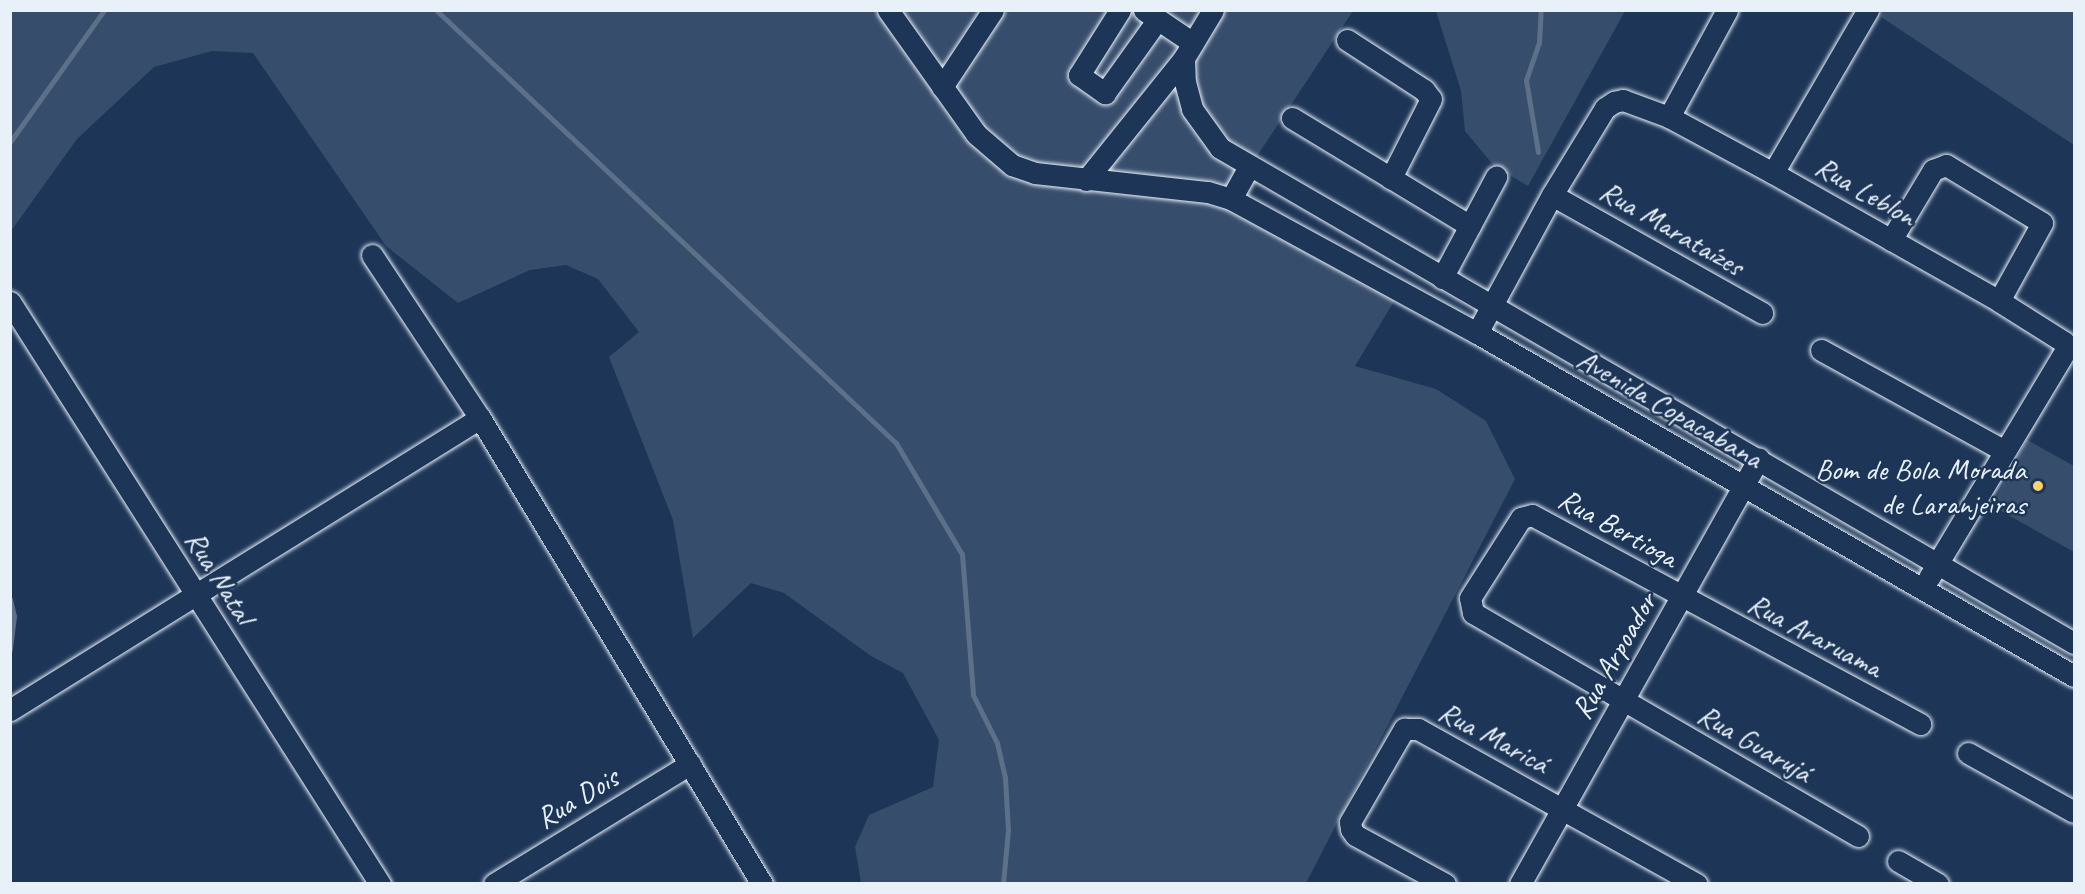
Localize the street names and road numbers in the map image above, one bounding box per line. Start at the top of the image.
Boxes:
street label: Rua Leblon [1809,148,1923,234]
street label: Rua Marataízes [1594,172,1750,284]
street label: Avenida Copacabana [1571,340,1769,476]
street label: Rua Bertioga [1552,480,1684,576]
street label: Rua Natal [177,523,263,631]
street label: Rua Araruama [1741,584,1889,686]
street label: Rua Arpoador [1564,587,1664,725]
street label: Rua Maricá [1432,693,1556,781]
street label: Rua Guarujá [1692,696,1818,790]
street label: Rua Dois [529,759,625,837]

